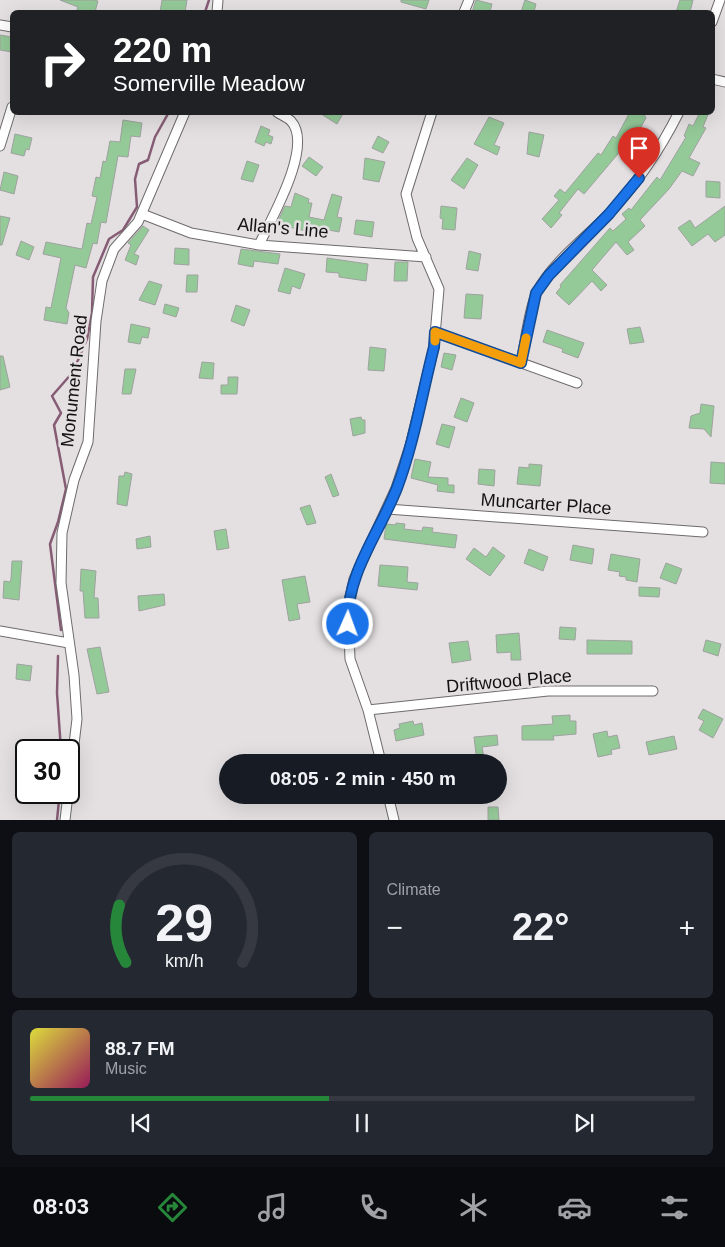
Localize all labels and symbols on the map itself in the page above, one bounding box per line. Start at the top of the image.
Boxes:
pin [618,127,660,178]
street label: Allan's Line [237,214,329,242]
street label: Monument Road [57,314,91,448]
street label: Muncarter Place [480,489,612,519]
position arrow [321,597,373,649]
street label: Driftwood Place [445,666,573,696]
speed limit sign: 30 [15,739,80,804]

